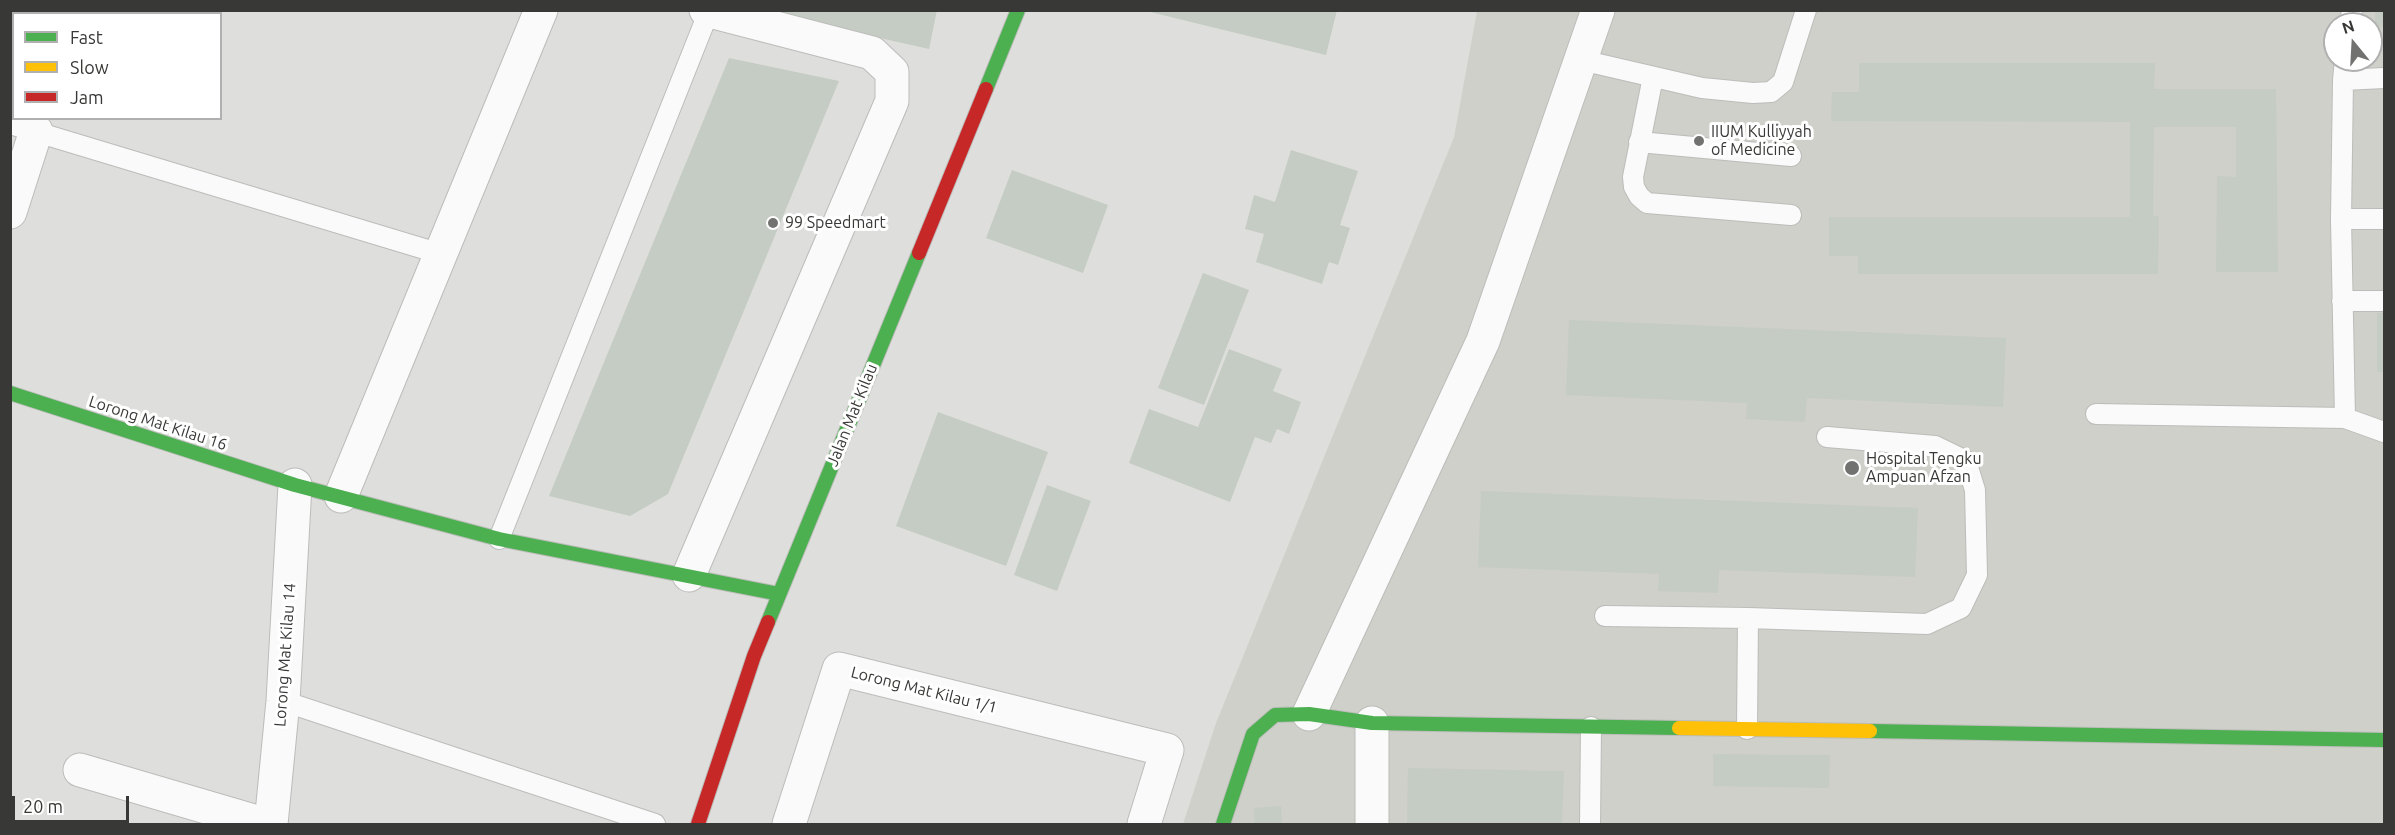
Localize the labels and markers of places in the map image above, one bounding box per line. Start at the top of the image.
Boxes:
place label: IIUM Kulliyyah of Medicine [1711,122,1812,160]
marker: IIUM Kulliyyah of Medicine [1692,134,1706,148]
place label: 99 Speedmart [785,213,886,233]
marker: 99 Speedmart [766,216,780,230]
place label: Hospital Tengku Ampuan Afzan [1866,449,1982,487]
marker: Hospital Tengku Ampuan Afzan [1843,459,1861,477]

